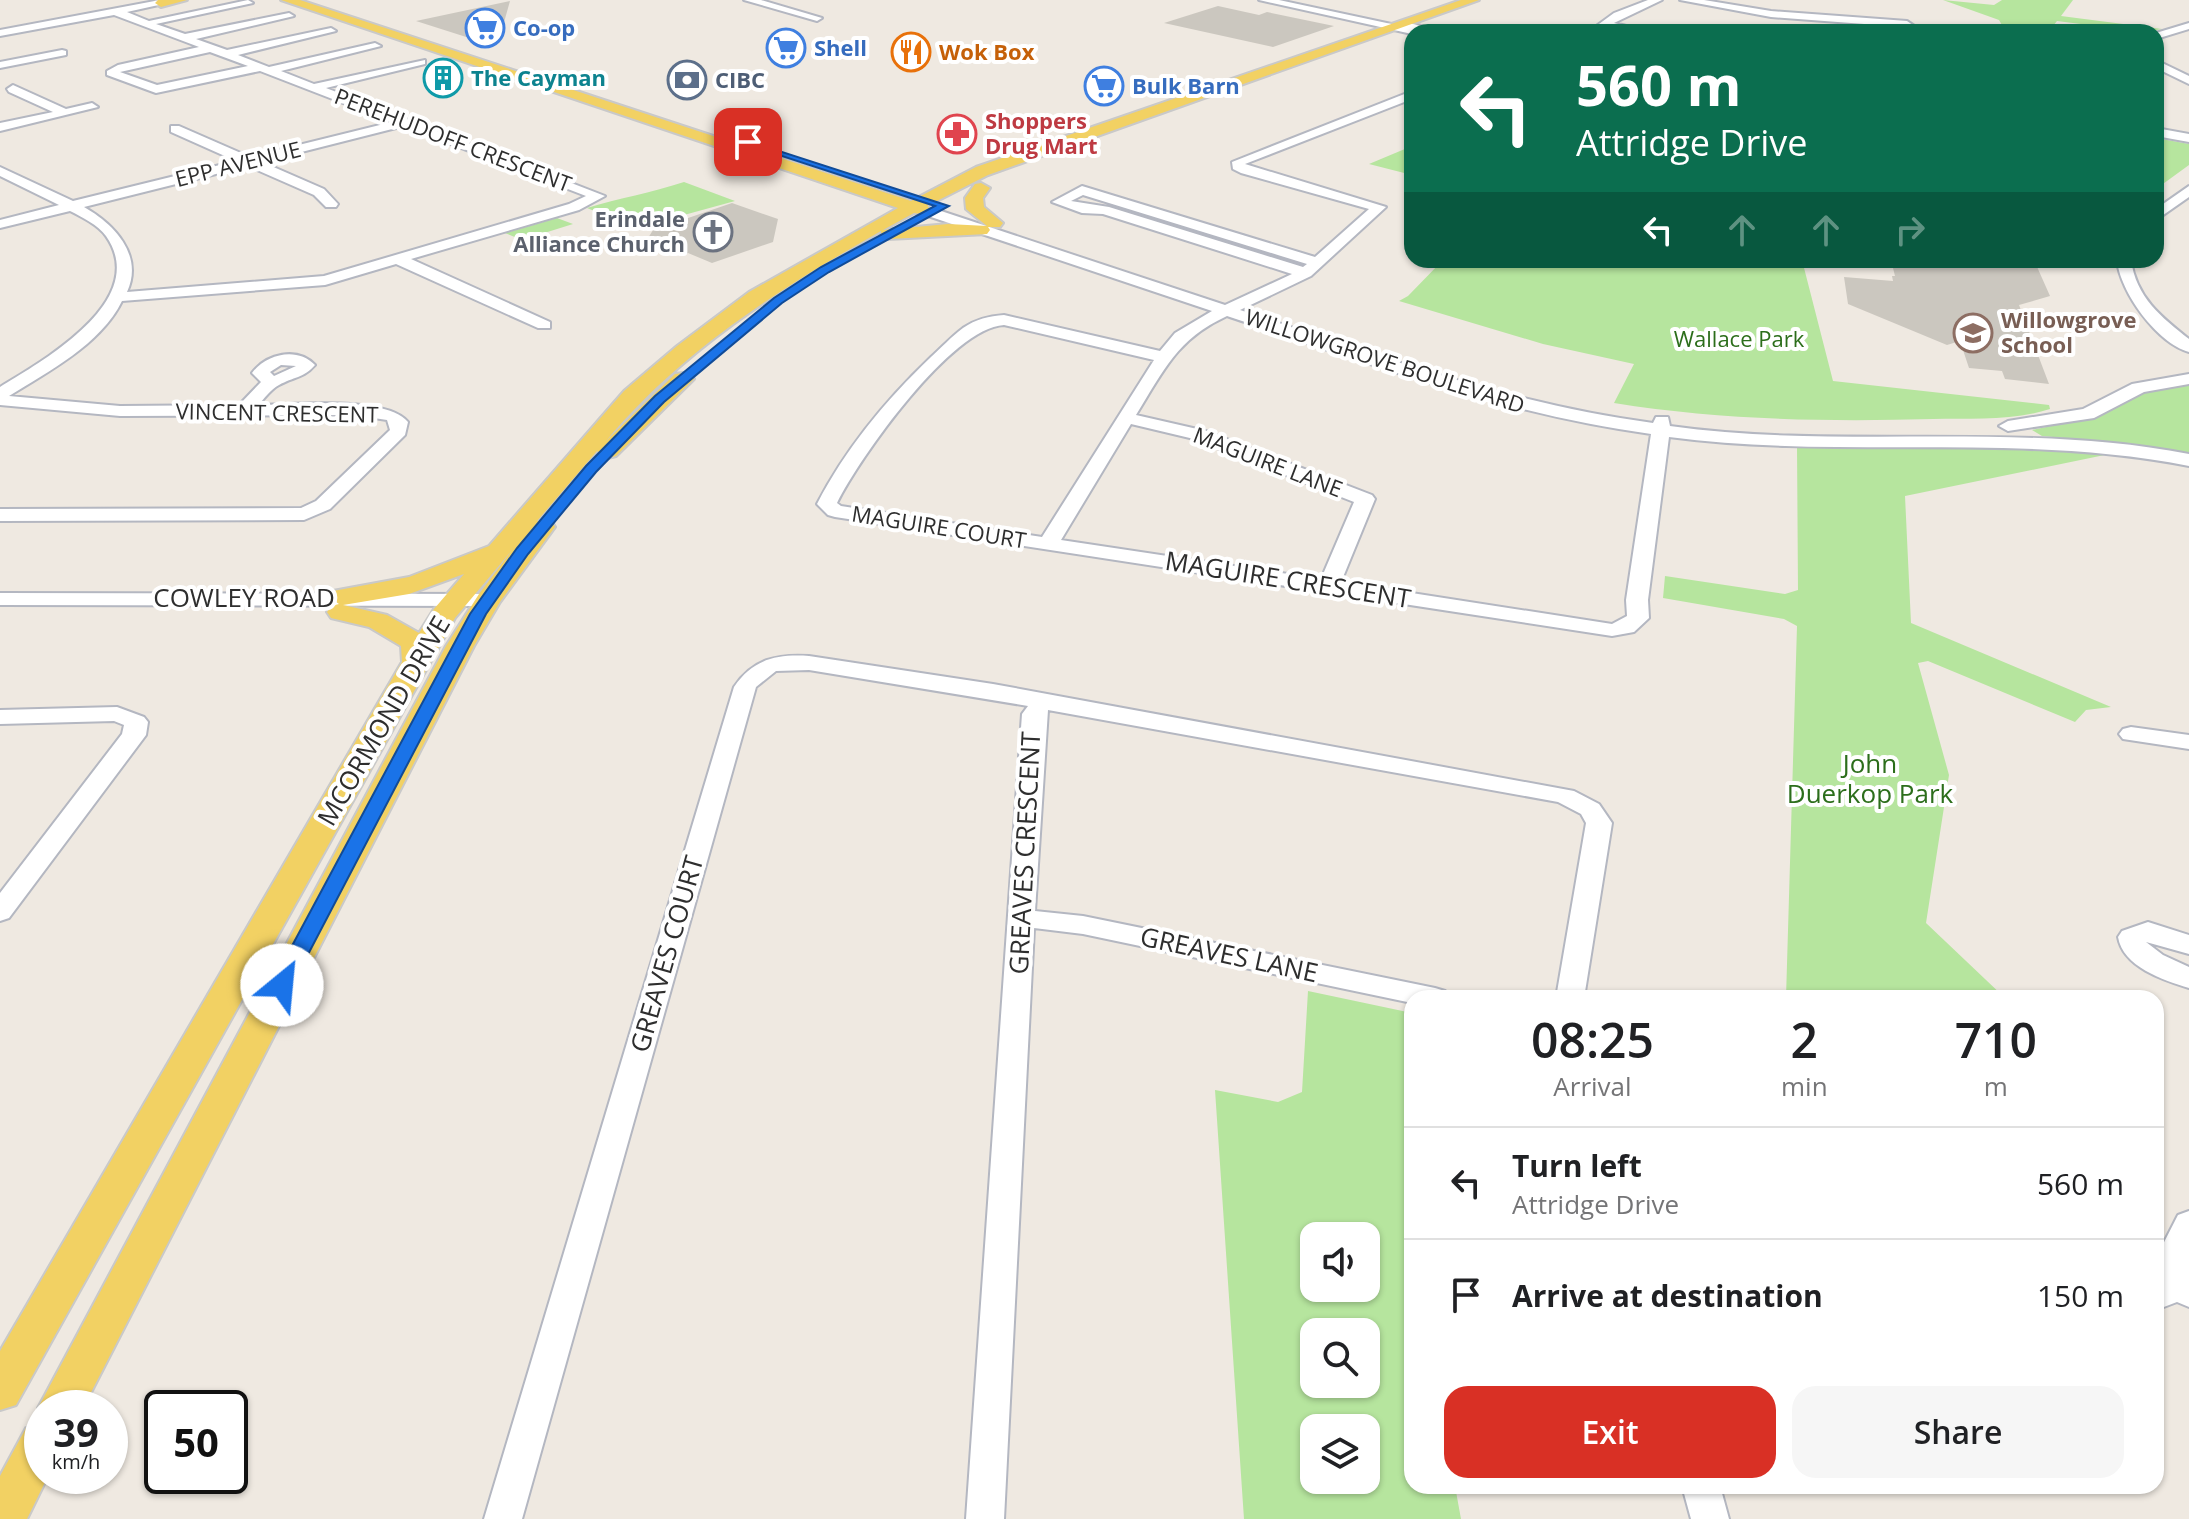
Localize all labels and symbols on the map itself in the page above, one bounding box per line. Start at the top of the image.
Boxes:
supermarket icon: Co-op [464,7,506,49]
place label: Co-op [513,12,575,42]
supermarket icon: Shell [765,27,807,69]
restaurant icon: Wok Box [890,31,932,73]
place label: Shell [814,32,867,62]
place label: Wok Box [939,36,1035,66]
building icon: The Cayman [422,57,464,99]
bank icon: CIBC [666,59,708,101]
place label: The Cayman [471,62,606,92]
place label: CIBC [715,64,765,94]
supermarket icon: Bulk Barn [1083,65,1125,107]
place label: Bulk Barn [1132,70,1240,100]
street label: PEREHUDOFF CRESCENT [331,80,576,198]
place label: Shoppers Drug Mart [985,105,1097,160]
pin [714,108,782,176]
pharmacy icon: Shoppers Drug Mart [936,113,978,155]
street label: EPP AVENUE [172,133,304,193]
place label: Erindale Alliance Church [513,203,685,258]
church icon: Erindale Alliance Church [692,211,734,253]
street label: WILLOWGROVE BOULEVARD [1242,301,1529,419]
place label: Willowgrove School [2001,304,2136,359]
school or university icon: Willowgrove School [1952,312,1994,354]
park label: Wallace Park [1674,323,1805,353]
street label: VINCENT CRESCENT [175,395,379,429]
street label: MAGUIRE LANE [1189,419,1347,503]
street label: MAGUIRE COURT [850,497,1028,555]
street label: MAGUIRE CRESCENT [1163,542,1414,616]
street label: COWLEY ROAD [153,579,335,615]
street label: MCORMOND DRIVE [308,609,458,832]
street label: GREAVES CRESCENT [1000,730,1048,975]
park label: John Duerkop Park [1787,745,1954,811]
street label: GREAVES COURT [621,851,711,1056]
street label: GREAVES LANE [1137,918,1321,990]
position arrow [240,943,324,1027]
speed limit sign: 50 [144,1390,248,1494]

